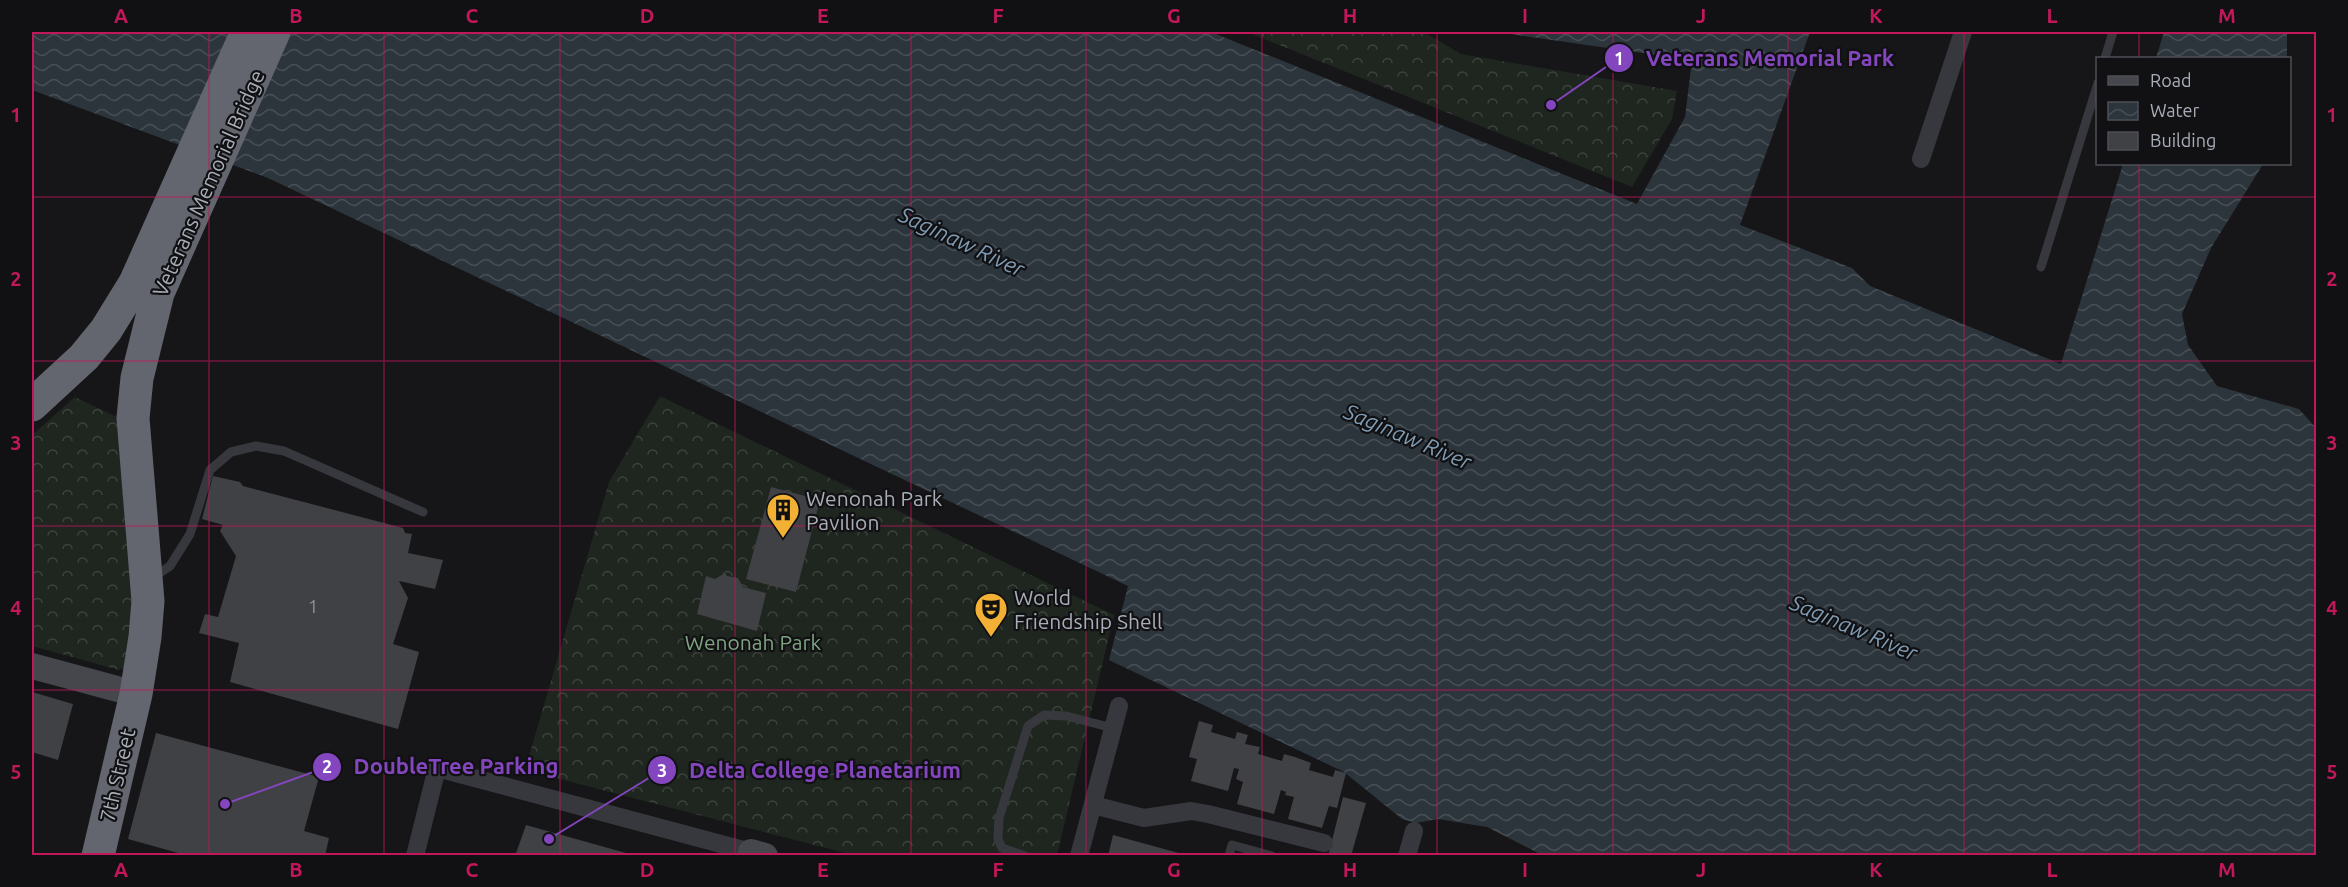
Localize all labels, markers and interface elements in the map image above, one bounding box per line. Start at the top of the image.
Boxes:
text: A [114,4,128,27]
text: B [289,4,303,27]
text: C [466,4,479,27]
text: D [640,4,654,27]
text: E [817,4,829,27]
text: F [992,4,1004,27]
text: G [1167,4,1181,27]
text: H [1343,4,1357,27]
text: I [1522,4,1528,27]
text: J [1696,4,1706,27]
text: K [1869,4,1883,27]
text: L [2047,4,2058,27]
text: M [2218,4,2236,27]
callout: Veterans Memorial Park [1604,38,1906,78]
text: Veterans Memorial Park [1646,45,1895,70]
text: 1 [1614,48,1624,68]
legend [2096,57,2291,165]
street label: Veterans Memorial Bridge [147,66,269,300]
text: Road [2150,70,2192,90]
text: Water [2150,100,2200,120]
text: 1 [10,103,22,126]
text: 1 [2326,103,2338,126]
text: Building [2150,130,2216,150]
water label: Saginaw River [894,201,1029,281]
text: 2 [10,267,22,290]
text: 2 [2326,267,2338,290]
water label: Saginaw River [1340,398,1476,474]
text: 3 [10,431,22,454]
text: 3 [2326,431,2338,454]
place label: Wenonah Park Pavilion [806,486,943,534]
building icon: Wenonah Park Pavilion [765,492,801,539]
place label: World Friendship Shell [1014,585,1163,633]
water label: Saginaw River [1786,589,1922,665]
theatre icon: World Friendship Shell [973,591,1009,638]
text: 4 [10,596,22,619]
house number: 1 [308,596,318,616]
text: 4 [2326,596,2338,619]
park label: Wenonah Park [685,630,822,654]
street label: 7th Street [95,726,139,824]
callout: DoubleTree Parking [312,747,571,787]
callout: Delta College Planetarium [647,750,973,790]
text: DoubleTree Parking [354,753,558,778]
text: 2 [322,756,332,776]
text: Delta College Planetarium [689,757,961,782]
text: 5 [10,760,22,783]
text: 3 [657,760,667,780]
text: 5 [2326,760,2338,783]
text: A [114,858,128,881]
text: B [289,858,303,881]
text: C [466,858,479,881]
text: D [640,858,654,881]
text: E [817,858,829,881]
text: F [992,858,1004,881]
text: G [1167,858,1181,881]
text: H [1343,858,1357,881]
text: I [1522,858,1528,881]
text: J [1696,858,1706,881]
text: K [1869,858,1883,881]
text: L [2047,858,2058,881]
text: M [2218,858,2236,881]

